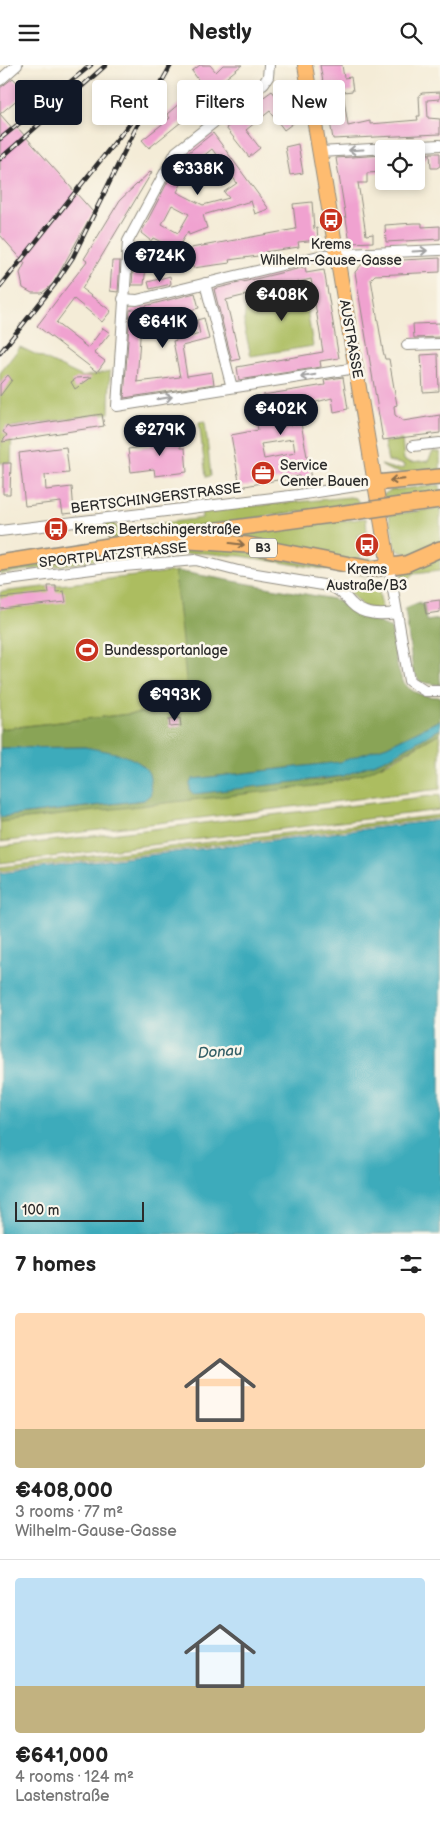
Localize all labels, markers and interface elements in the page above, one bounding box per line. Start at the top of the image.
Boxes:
icon: menu [15,19,43,47]
text: Nestly [189,19,251,46]
icon: search [397,19,425,47]
chip: Buy [15,80,82,125]
chip: Rent [92,80,167,125]
chip: Filters [177,80,263,125]
chip: New [273,80,345,125]
map controls [375,140,425,190]
button: locate [375,140,425,190]
one-way arrow [349,145,365,154]
pin: €338K [163,153,233,196]
text: €338K [172,160,224,179]
bus stop icon: Krems Wilhelm-Gause-Gasse [318,207,344,233]
place label: Krems Wilhelm-Gause-Gasse [260,236,402,269]
pin: €724K [125,241,195,283]
text: €724K [135,247,185,266]
one-way arrow [412,247,428,256]
pin: €408K [247,279,317,322]
text: €408K [256,286,308,305]
street label: AUSTRASSE [336,298,366,380]
pin: €641K [128,307,198,349]
text: €641K [139,313,187,332]
one-way arrow [300,372,316,382]
one-way arrow [157,393,173,403]
pin: €402K [246,393,316,436]
text: €402K [255,400,307,419]
pin: €279K [125,415,195,457]
text: €279K [135,421,185,440]
place label: Service Center Bauen [280,457,369,490]
office icon: Service Center Bauen [250,460,276,486]
one-way arrow [389,475,405,485]
street label: BERTSCHINGERSTRASSE [70,479,242,517]
bus stop icon: Krems Bertschingerstraße [43,516,69,542]
place label: Krems Bertschingerstraße [74,521,240,538]
bus stop icon: Krems Austraße/B3 [354,532,380,558]
road number: B3 [249,538,277,557]
street label: SPORTPLATZSTRASSE [38,539,188,571]
one-way arrow [229,539,245,549]
place label: Krems Austraße/B3 [327,561,407,594]
sports icon: Bundessportanlage [74,637,100,663]
place label: Bundessportanlage [104,642,228,659]
pin: €993K [140,679,210,722]
text: €993K [149,686,201,705]
water label: Donau [197,1041,244,1063]
scale bar [15,1199,144,1222]
text: 100 m [22,1202,59,1219]
icon: filters [397,1250,425,1278]
text: 7 homes [15,1252,96,1277]
icon: home [175,1345,265,1435]
text: €408,000 [15,1478,113,1503]
text: 3 rooms · 77 m² [15,1503,123,1522]
text: Wilhelm-Gause-Gasse [15,1522,177,1541]
icon: home [175,1611,265,1701]
text: €641,000 [15,1743,108,1768]
text: 4 rooms · 124 m² [15,1768,134,1787]
text: Lastenstraße [15,1787,109,1806]

